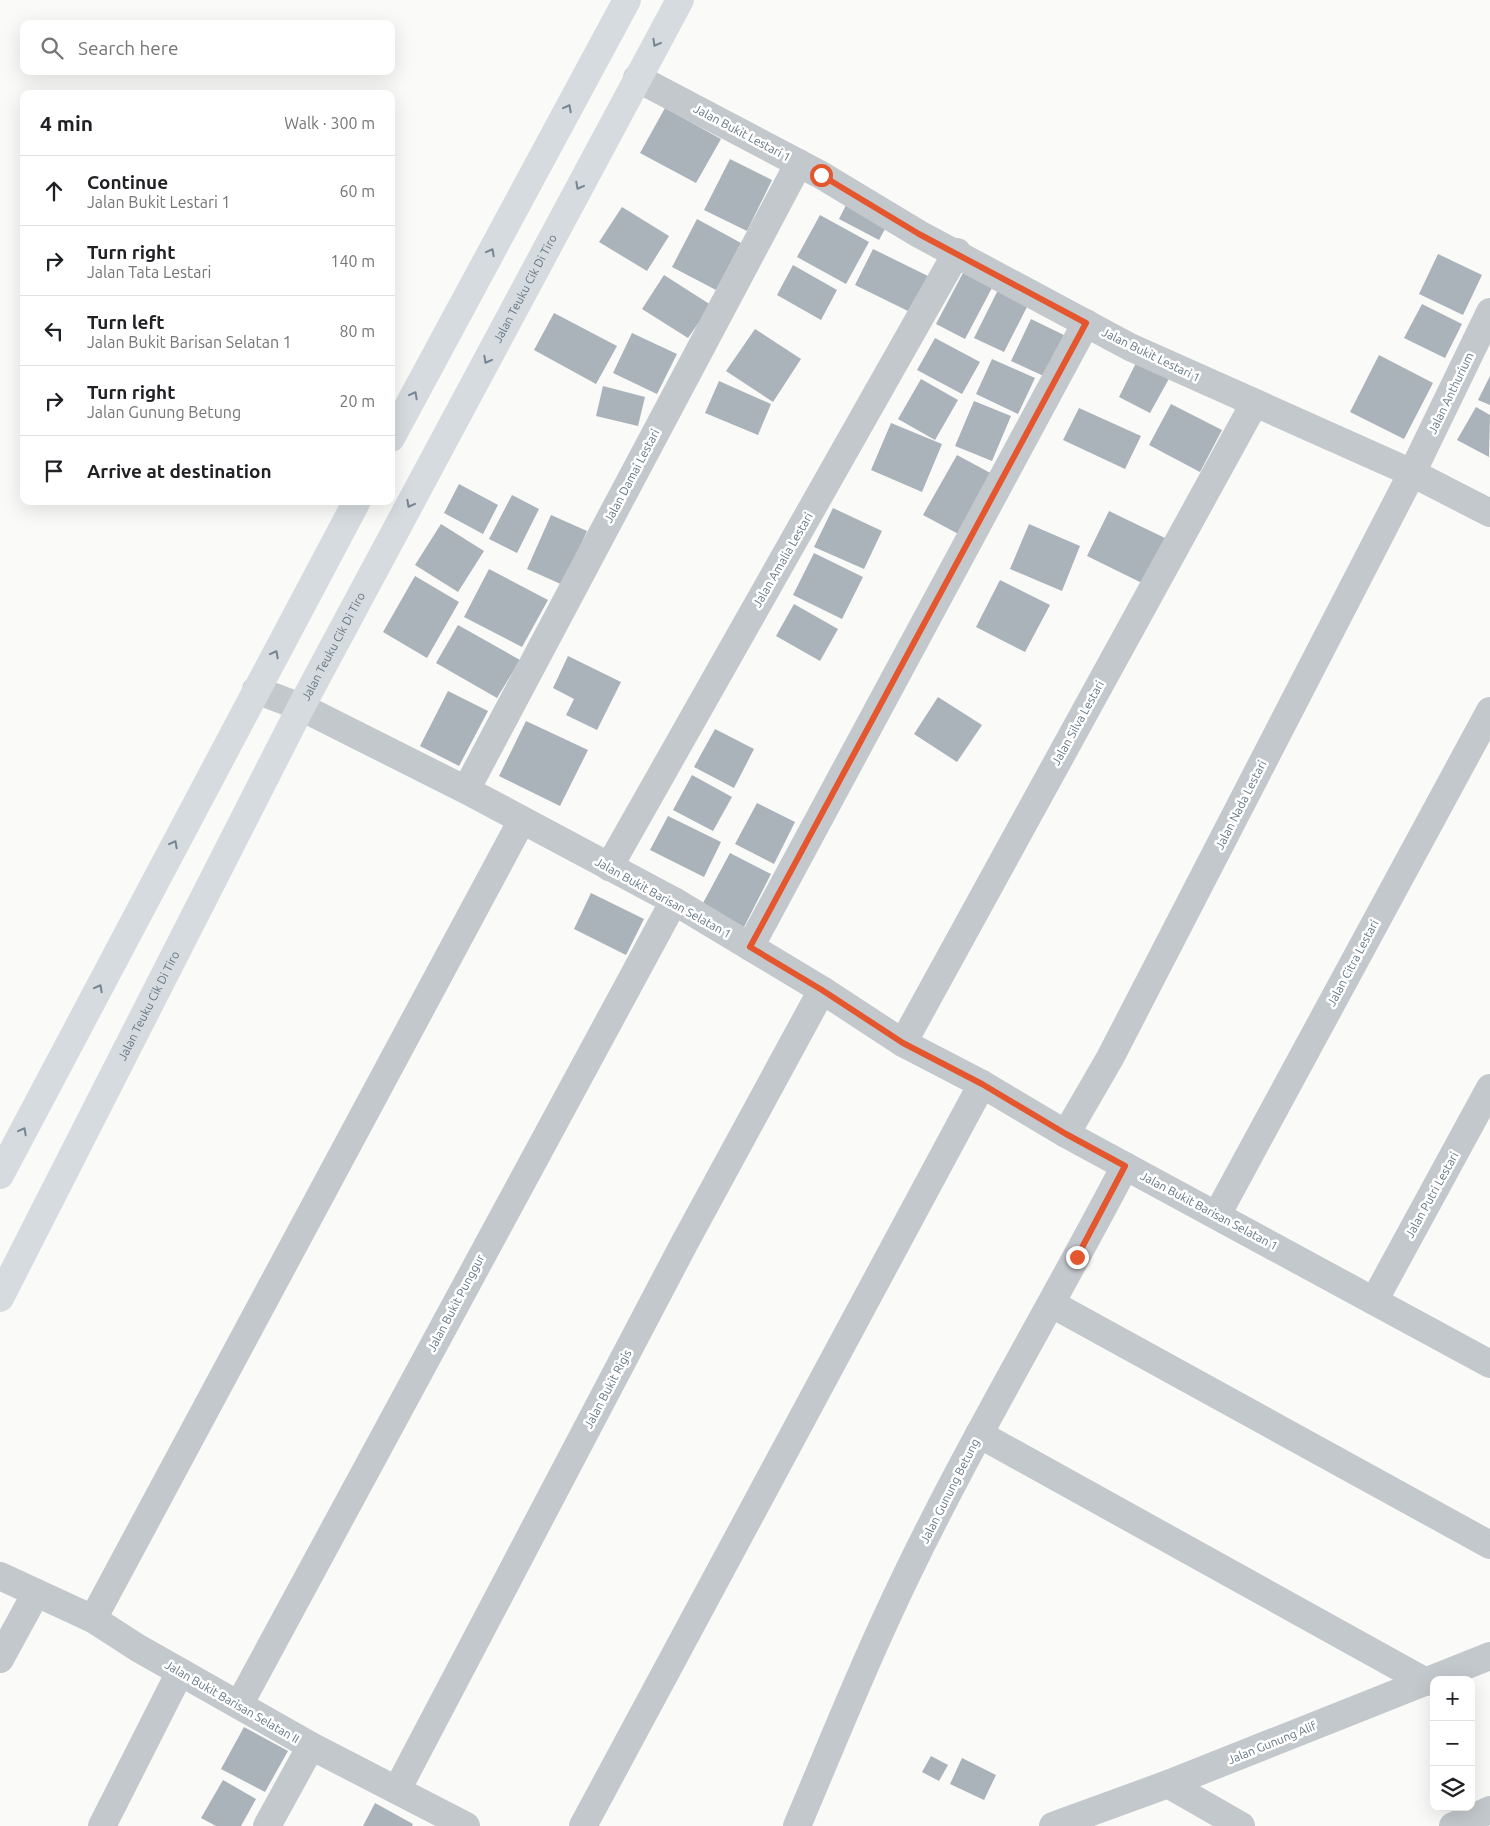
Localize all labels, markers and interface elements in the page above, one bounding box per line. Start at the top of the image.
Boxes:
search box [20,20,395,75]
icon: search [38,34,66,62]
text: Search here [78,37,178,59]
one-way arrow [653,37,663,46]
street label: Jalan Bukit Lestari 1 [692,102,793,164]
one-way arrow [562,105,572,114]
text: 4 min [40,111,93,135]
text: Walk · 300 m [284,114,375,132]
route start [810,164,833,187]
text: Continue [87,171,168,193]
icon: ahead [40,177,68,205]
one-way arrow [575,180,585,189]
text: 60 m [339,182,375,200]
text: Jalan Bukit Lestari 1 [87,193,231,211]
street label: Jalan Teuku Cik Di Tiro [491,232,559,345]
text: Turn right [87,241,175,263]
icon: right [40,247,68,275]
one-way arrow [485,248,495,257]
text: 140 m [330,252,375,270]
text: Jalan Tata Lestari [87,263,211,281]
text: Turn left [87,311,165,333]
icon: left [40,317,68,345]
text: 80 m [339,322,375,340]
street label: Jalan Bukit Lestari 1 [1100,325,1202,384]
text: Jalan Bukit Barisan Selatan 1 [87,333,292,351]
street label: Jalan Anthurium [1425,350,1476,436]
one-way arrow [483,355,493,364]
text: Turn right [87,381,175,403]
icon: right [40,387,68,415]
one-way arrow [408,391,418,400]
text: 20 m [339,392,375,410]
text: Jalan Gunung Betung [87,403,241,421]
street label: Jalan Damai Lestari [601,427,662,525]
icon: arrive [40,457,68,485]
text: Arrive at destination [87,460,272,482]
one-way arrow [406,498,416,507]
street label: Jalan Amalia Lestari [750,510,815,609]
street label: Jalan Teuku Cik Di Tiro [299,590,367,703]
one-way arrow [269,650,279,659]
street label: Jalan Silva Lestari [1049,678,1106,767]
street label: Jalan Nada Lestari [1213,758,1269,851]
one-way arrow [168,840,178,849]
street label: Jalan Bukit Barisan Selatan 1 [593,855,734,940]
street label: Jalan Citra Lestari [1324,917,1381,1008]
street label: Jalan Teuku Cik Di Tiro [115,949,182,1062]
one-way arrow [92,984,102,993]
one-way arrow [17,1128,27,1137]
street label: Jalan Putri Lestari [1403,1149,1461,1240]
street label: Jalan Bukit Barisan Selatan 1 [1138,1169,1280,1252]
route end [1066,1246,1089,1269]
street label: Jalan Bukit Punggur [424,1252,487,1354]
street label: Jalan Bukit Rigis [581,1347,634,1430]
street label: Jalan Gunung Betung [918,1436,982,1545]
street label: Jalan Bukit Barisan Selatan II [163,1658,302,1745]
map controls [1430,1676,1475,1811]
button: + [1430,1676,1475,1721]
street label: Jalan Gunung Alif [1226,1719,1318,1766]
button: − [1430,1721,1475,1766]
button: layers [1430,1766,1475,1811]

